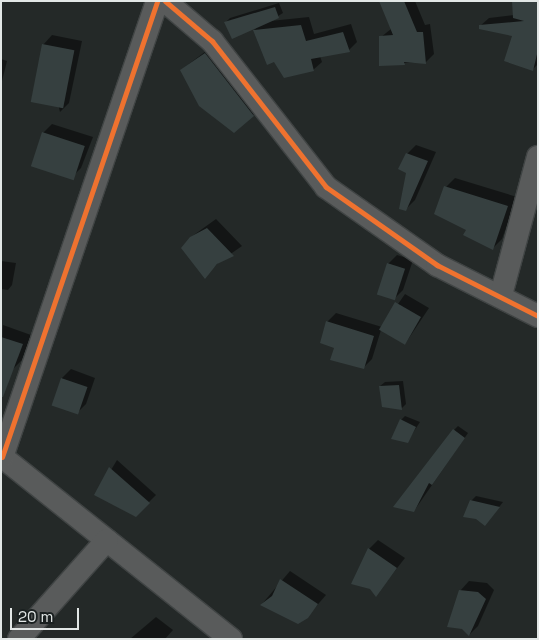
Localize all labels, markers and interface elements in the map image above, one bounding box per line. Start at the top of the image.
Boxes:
scale bar [12,598,81,630]
text: 20 m [18,607,53,626]

